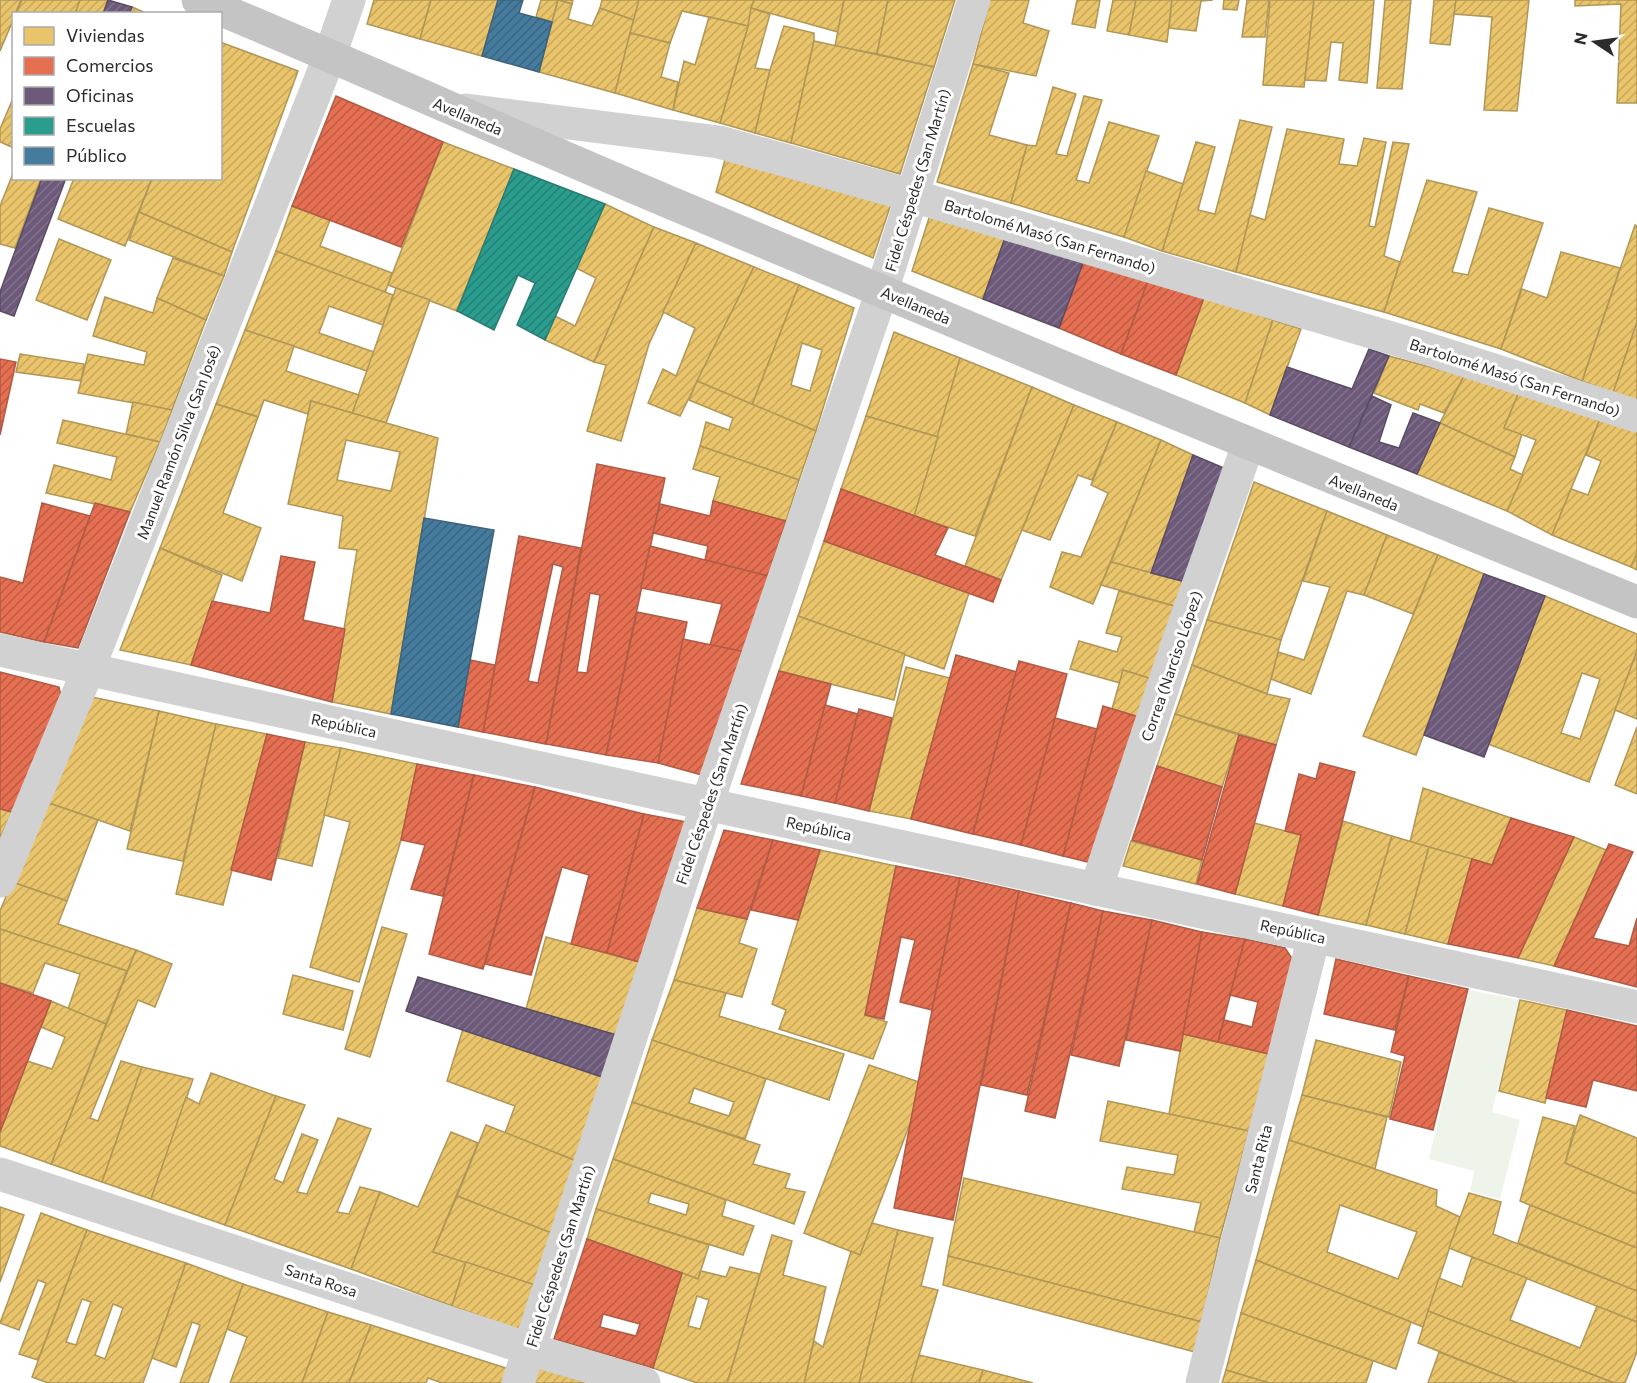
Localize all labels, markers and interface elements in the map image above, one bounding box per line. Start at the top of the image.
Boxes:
legend [12,12,222,180]
north arrow [1565,12,1625,72]
text: Viviendas [66,24,145,46]
text: N [1569,31,1591,46]
text: Comercios [66,54,153,76]
text: Oficinas [66,84,134,106]
street label: Fidel Céspedes (San Martín) [881,86,953,274]
street label: Avellaneda [431,93,505,139]
text: Escuelas [66,114,135,136]
text: Público [66,144,127,166]
street label: Bartolomé Masó (San Fernando) [942,195,1158,277]
street label: Avellaneda [879,282,953,328]
street label: Bartolomé Masó (San Fernando) [1408,334,1622,420]
street label: Manuel Ramón Silva (San José) [133,342,223,542]
street label: Avellaneda [1327,470,1401,514]
street label: Correa (Narciso López) [1137,588,1205,744]
street label: Fidel Céspedes (San Martín) [672,701,750,887]
street label: República [310,709,378,741]
street label: República [785,812,853,844]
street label: República [1259,915,1327,947]
street label: Santa Rita [1241,1123,1275,1195]
street label: Fidel Céspedes (San Martín) [522,1163,598,1349]
street label: Santa Rosa [282,1260,360,1300]

